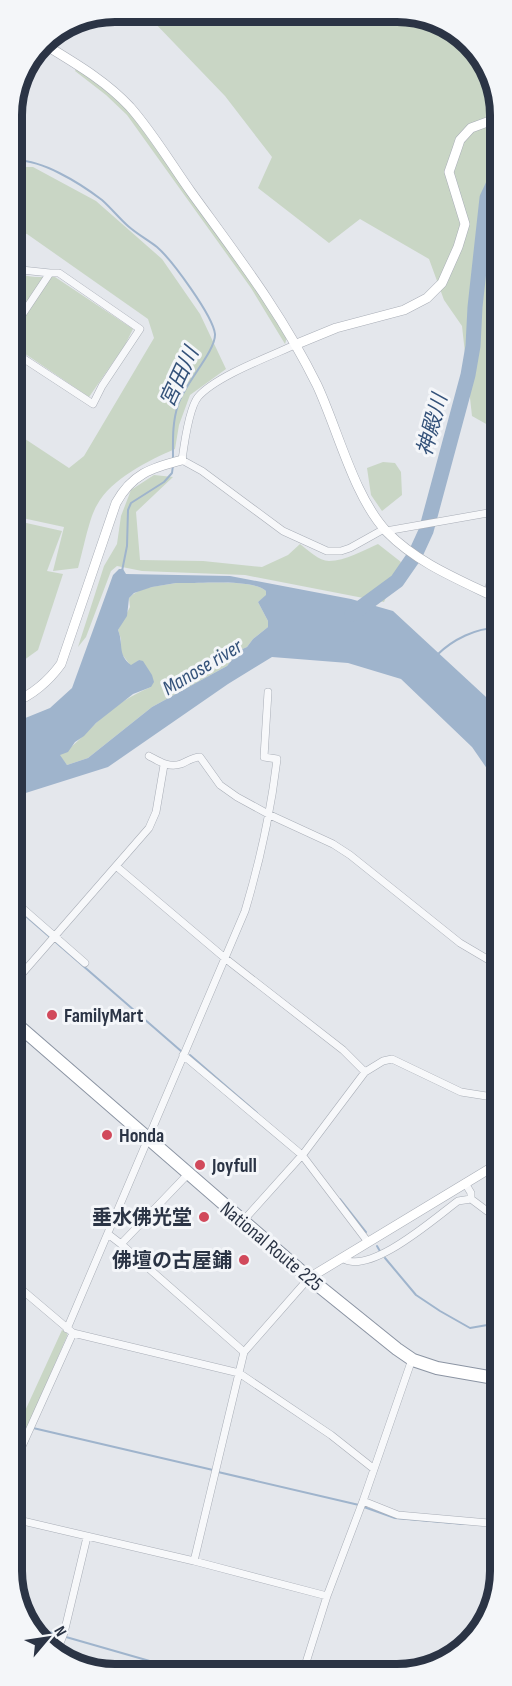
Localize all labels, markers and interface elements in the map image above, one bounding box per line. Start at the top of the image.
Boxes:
water label: 宮田川 [155,342,205,411]
water label: 神殿川 [412,390,453,459]
water label: Manose river [158,633,248,701]
place label: FamilyMart [64,1004,144,1028]
marker: FamilyMart [45,1008,59,1022]
place label: Honda [119,1124,164,1148]
marker: Honda [100,1128,114,1142]
place label: Joyfull [211,1154,257,1178]
marker: Joyfull [193,1158,207,1172]
street label: National Route 225 [215,1197,328,1297]
place label: 垂水佛光堂 [92,1206,192,1230]
marker: 垂水佛光堂 [197,1210,211,1224]
place label: 佛壇の古屋鋪 [112,1249,232,1273]
marker: 佛壇の古屋鋪 [237,1253,251,1267]
north arrow [18,1608,78,1668]
text: N [49,1623,70,1640]

